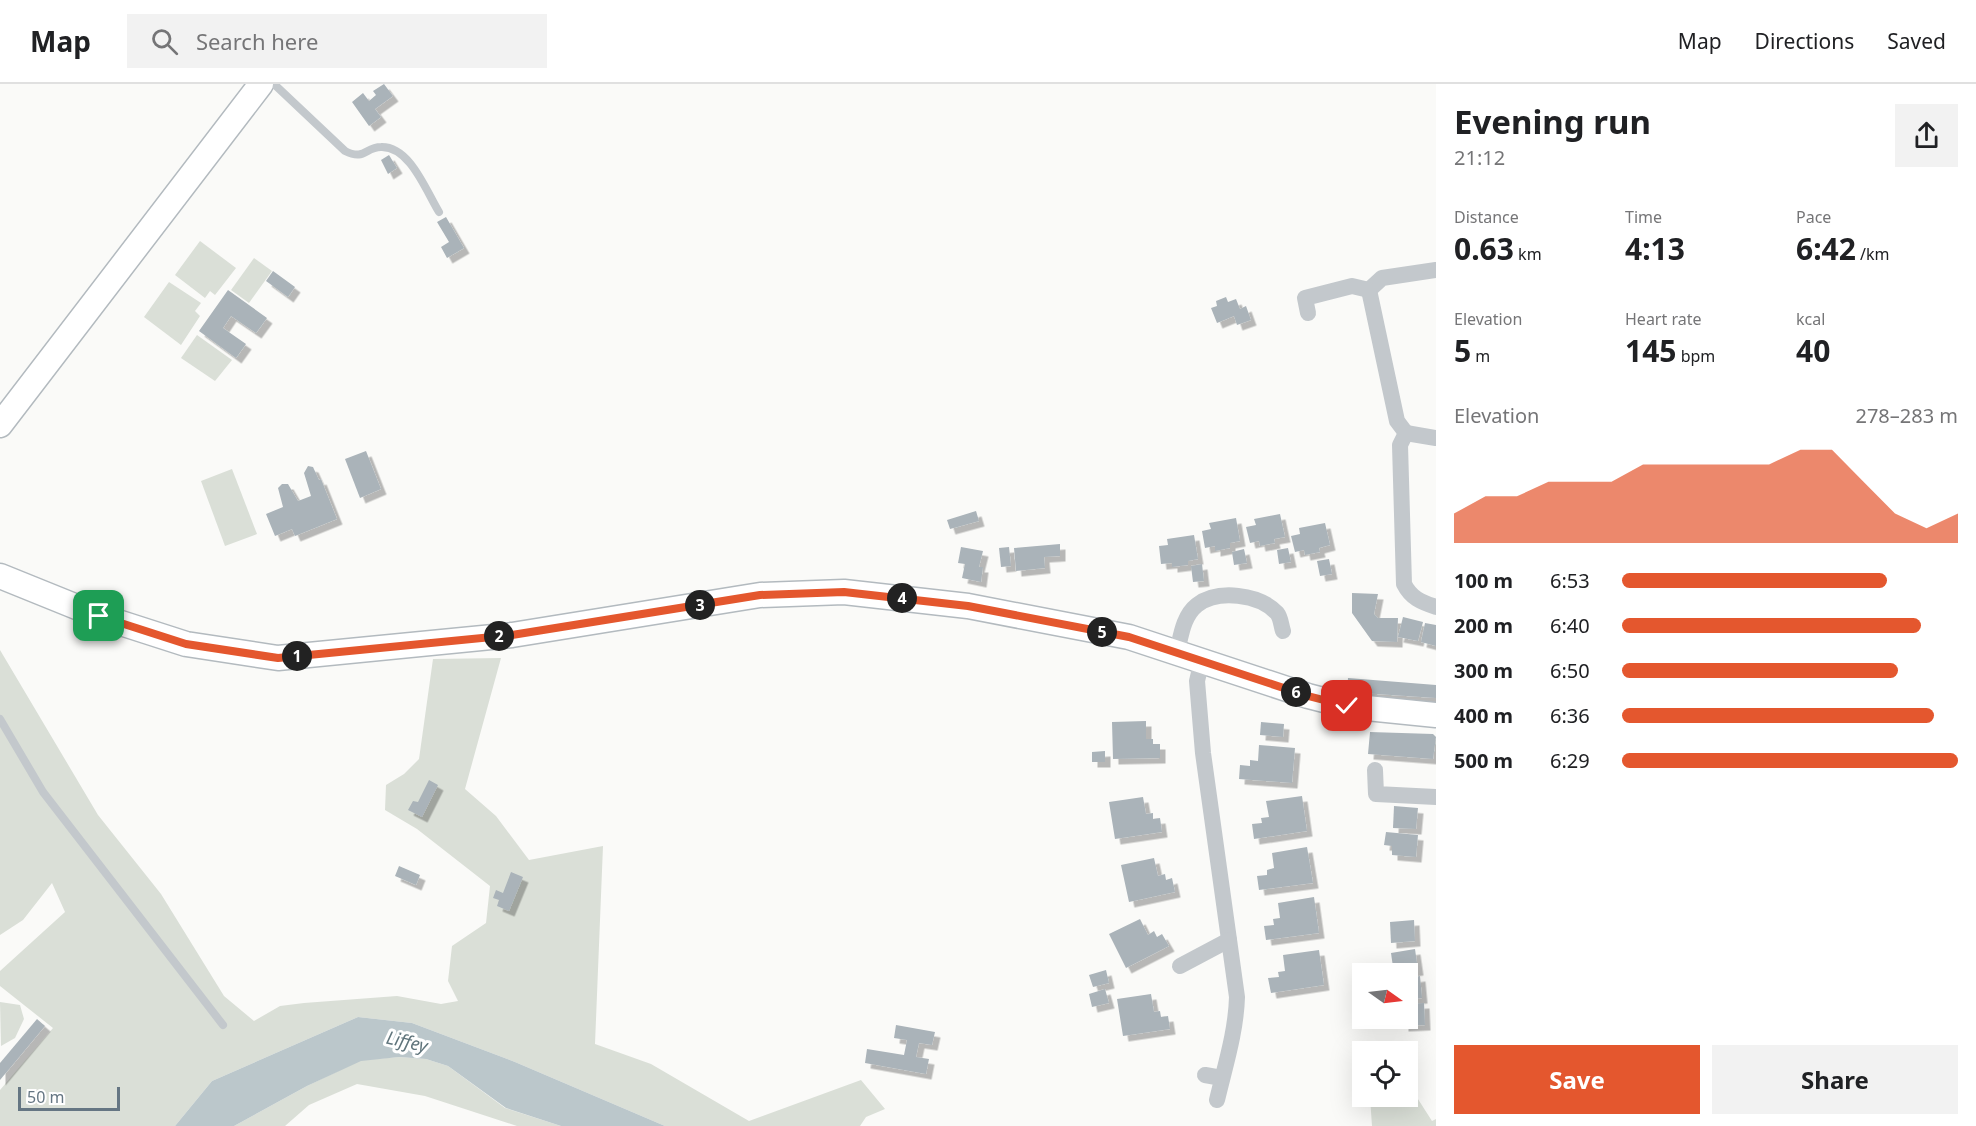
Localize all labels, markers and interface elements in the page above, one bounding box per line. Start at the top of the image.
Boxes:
search box [127,14,547,68]
text: Map [30,22,91,60]
icon: search [148,25,181,58]
text: Search here [196,26,318,56]
text: Map [1678,27,1722,55]
text: Directions [1755,27,1854,55]
text: Saved [1887,27,1946,55]
text: Evening run [1454,99,1651,144]
button: share [1895,104,1958,167]
text: 21:12 [1454,144,1505,171]
text: Distance [1454,206,1519,228]
text: Time [1625,206,1662,228]
text: Pace [1796,206,1831,228]
text: 0.63 [1454,228,1514,269]
text: 4:13 [1625,228,1685,269]
text: 6:42 [1796,228,1856,269]
text: km [1514,243,1542,265]
text: /km [1856,243,1890,265]
text: Elevation [1454,308,1522,330]
text: Heart rate [1625,308,1701,330]
text: kcal [1796,308,1825,330]
text: 5 [1454,330,1471,371]
text: 145 [1625,330,1676,371]
text: 40 [1796,330,1830,371]
text: m [1471,345,1490,367]
text: bpm [1676,345,1715,367]
text: Elevation [1454,402,1539,429]
text: 278–283 m [1855,402,1958,429]
text: 100 m [1454,567,1513,594]
text: 6:53 [1550,567,1590,594]
pin: 4 [887,583,917,613]
text: 4 [897,587,907,609]
pin [73,590,124,641]
pin: 3 [685,590,715,620]
text: 3 [695,594,705,616]
icon: arrive [82,599,115,632]
text: 200 m [1454,612,1513,639]
text: 6:40 [1550,612,1590,639]
pin: 5 [1087,617,1117,647]
pin: 2 [484,621,514,651]
text: 5 [1097,621,1107,643]
text: 2 [494,625,504,647]
pin: 1 [282,641,312,671]
text: 1 [292,645,302,667]
text: 300 m [1454,657,1513,684]
text: 6:50 [1550,657,1590,684]
pin: 6 [1281,677,1311,707]
pin [1321,680,1372,731]
text: 6 [1291,681,1301,703]
icon: check [1330,689,1363,722]
text: 400 m [1454,702,1513,729]
text: 6:36 [1550,702,1590,729]
text: 500 m [1454,747,1513,774]
text: 6:29 [1550,747,1590,774]
north arrow [1352,963,1418,1029]
map controls [1352,963,1418,1107]
water label: Liffey [384,1025,432,1058]
button: locate [1352,1041,1418,1107]
button: Save [1454,1045,1700,1114]
button: Share [1712,1045,1958,1114]
scale bar [18,1084,120,1112]
text: 50 m [27,1086,64,1108]

